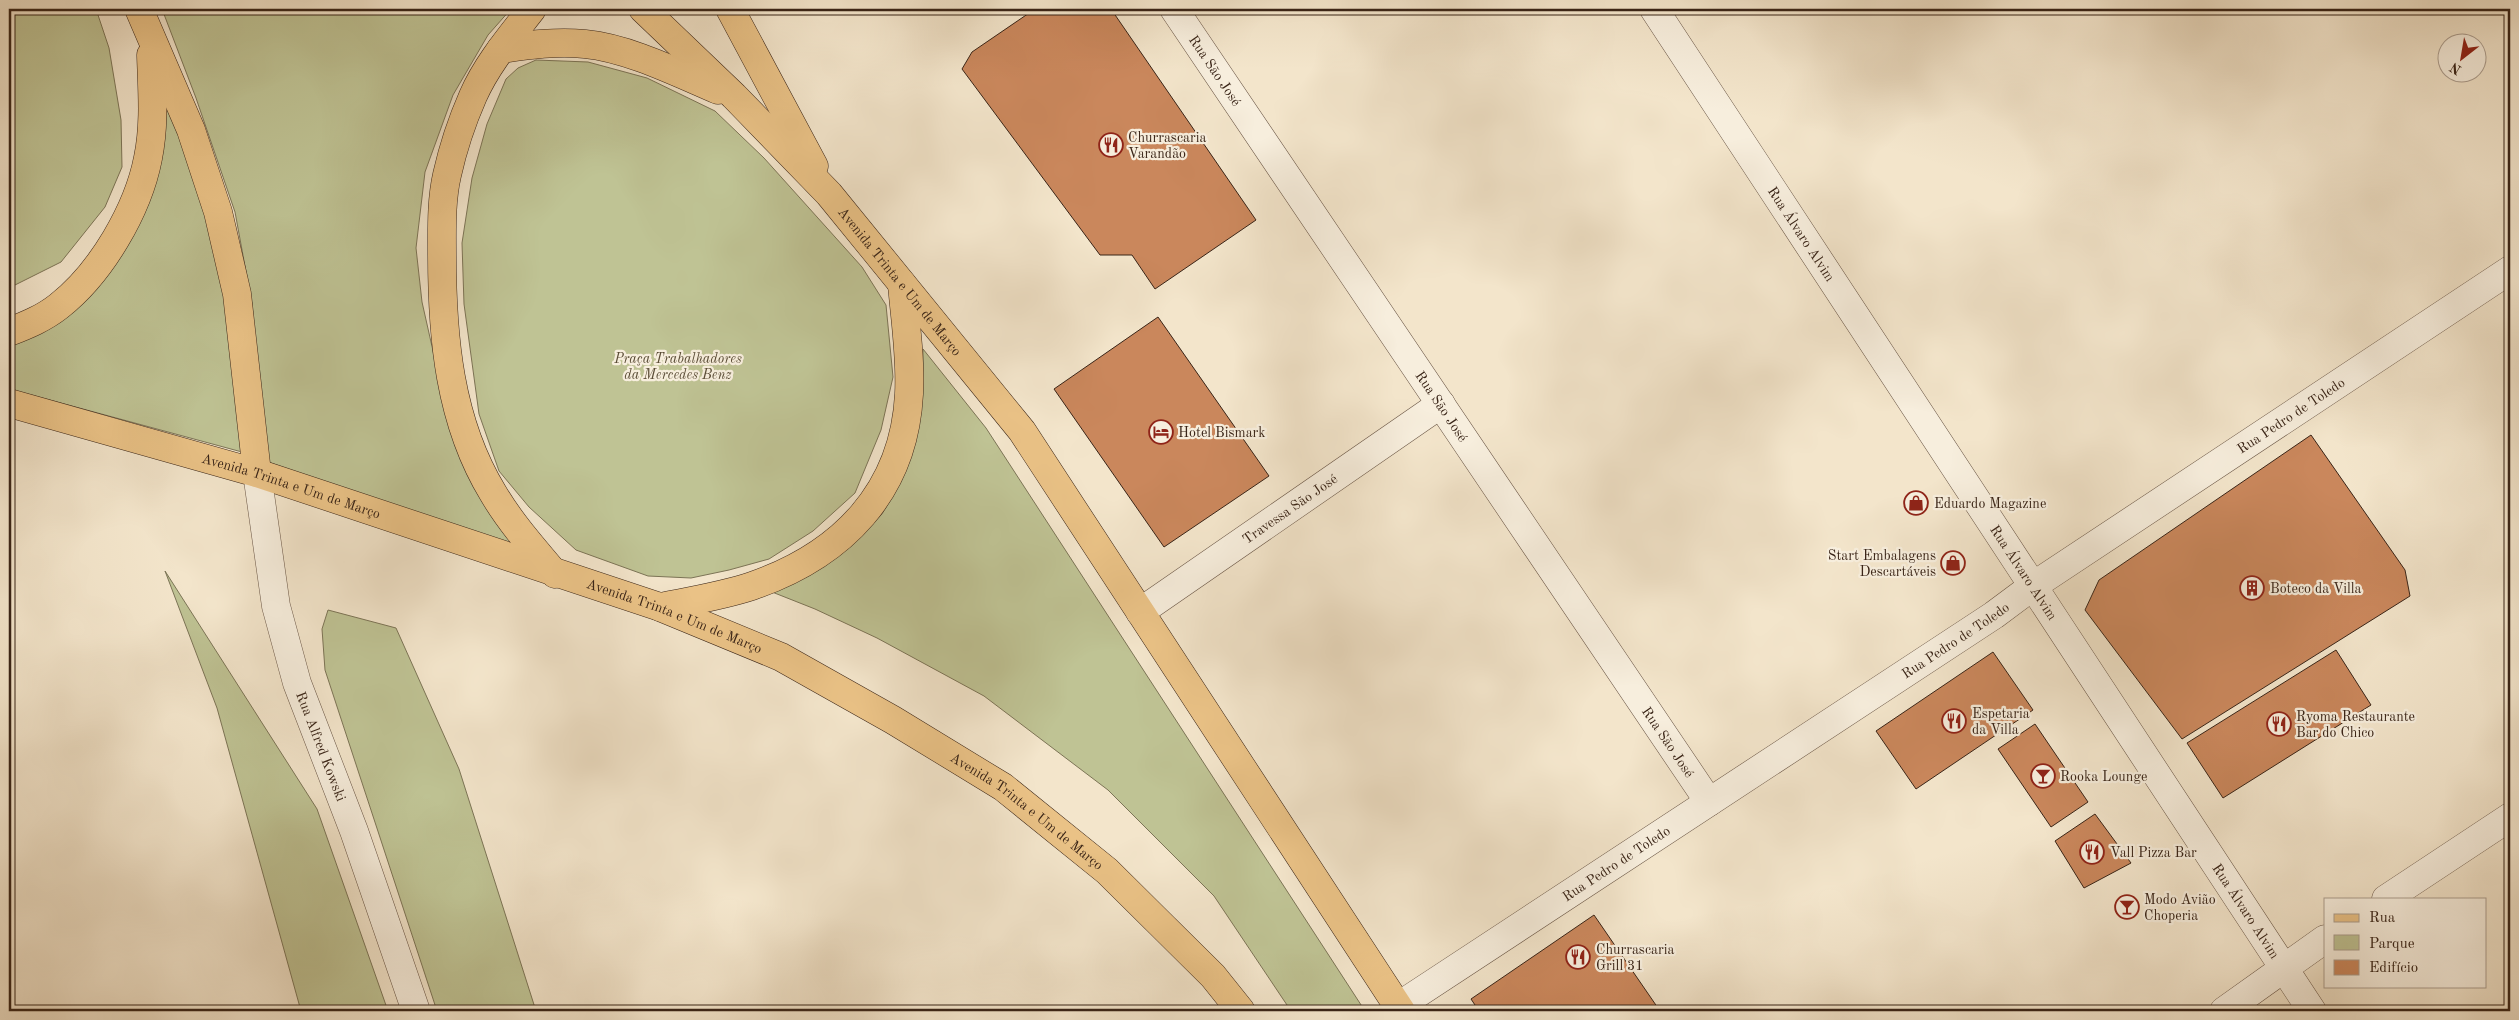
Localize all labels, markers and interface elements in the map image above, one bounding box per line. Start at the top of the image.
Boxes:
north arrow [2436,32,2486,82]
street label: Rua São José [1186,33,1243,109]
text: N [2447,59,2464,77]
place label: Churrascaria Varandão [1128,131,1206,161]
restaurant icon: Churrascaria Varandão [1098,132,1124,158]
street label: Rua Álvaro Alvim [1765,185,1837,284]
street label: Avenida Trinta e Um de Março [835,205,964,359]
park label: Praça Trabalhadores da Mercedes Benz [613,352,742,382]
street label: Rua São José [1412,369,1470,444]
street label: Rua Pedro de Toledo [2235,375,2348,457]
hotel icon: Hotel Bismark [1148,419,1174,445]
place label: Hotel Bismark [1178,426,1266,440]
street label: Avenida Trinta e Um de Março [200,452,382,522]
street label: Travessa São José [1240,472,1340,547]
shop icon: Eduardo Magazine [1903,490,1929,516]
place label: Eduardo Magazine [1934,497,2046,511]
street label: Rua Álvaro Alvim [1987,523,2059,623]
place label: Start Embalagens Descartáveis [1828,549,1936,579]
shop icon: Start Embalagens Descartáveis [1940,550,1966,576]
building icon: Boteco da Villa [2239,575,2265,601]
street label: Avenida Trinta e Um de Março [585,577,764,656]
place label: Boteco da Villa [2270,582,2362,596]
street label: Rua Pedro de Toledo [1900,600,2012,682]
street label: Rua Alfred Kowski [293,690,348,804]
street label: Rua São José [1639,705,1696,780]
place label: Espetaria da Villa [1972,707,2030,737]
restaurant icon: Espetaria da Villa [1941,708,1967,734]
place label: Ryoma Restaurante Bar do Chico [2296,710,2415,740]
restaurant icon: Ryoma Restaurante Bar do Chico [2266,711,2292,737]
street label: Avenida Trinta e Um de Março [948,751,1105,873]
bar icon: Rooka Lounge [2030,763,2056,789]
place label: Rooka Lounge [2060,770,2147,784]
street label: Rua Pedro de Toledo [1560,824,1673,904]
restaurant icon: Vall Pizza Bar [2079,839,2105,865]
place label: Vall Pizza Bar [2110,846,2197,860]
street label: Rua Álvaro Alvim [2209,862,2282,961]
place label: Modo Avião Choperia [2144,893,2216,923]
bar icon: Modo Avião Choperia [2114,894,2140,920]
legend [2324,898,2486,988]
text: Rua [2369,911,2396,926]
text: Parque [2369,937,2415,952]
place label: Churrascaria Grill 31 [1596,943,1674,973]
restaurant icon: Churrascaria Grill 31 [1565,944,1591,970]
text: Edifício [2369,961,2418,976]

